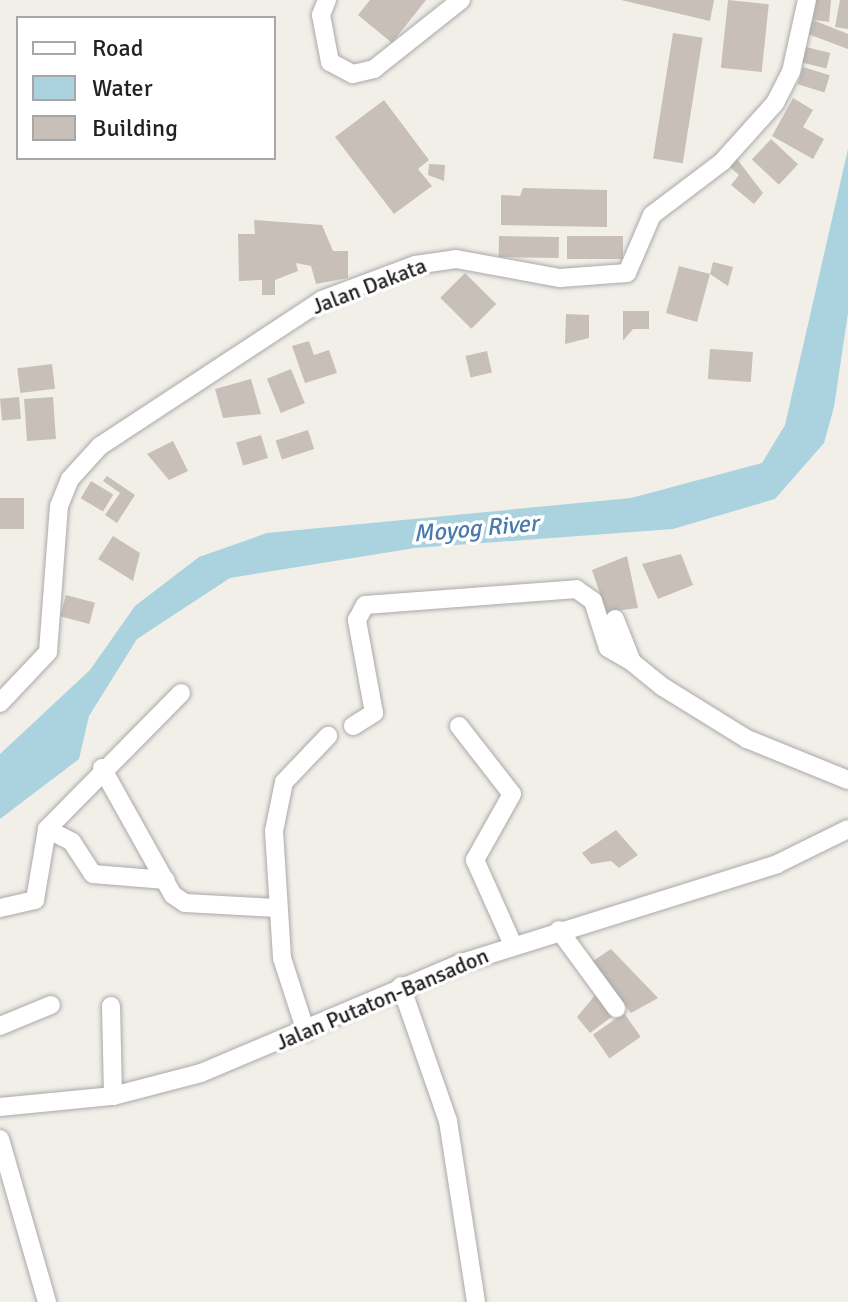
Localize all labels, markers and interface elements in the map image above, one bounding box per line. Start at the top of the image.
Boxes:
legend [16,16,276,160]
text: Road [92,33,143,63]
text: Water [92,73,152,103]
text: Building [92,113,178,143]
street label: Jalan Dakata [308,252,430,320]
water label: Moyog River [412,509,540,549]
street label: Jalan Putaton-Bansadon [272,942,492,1056]

